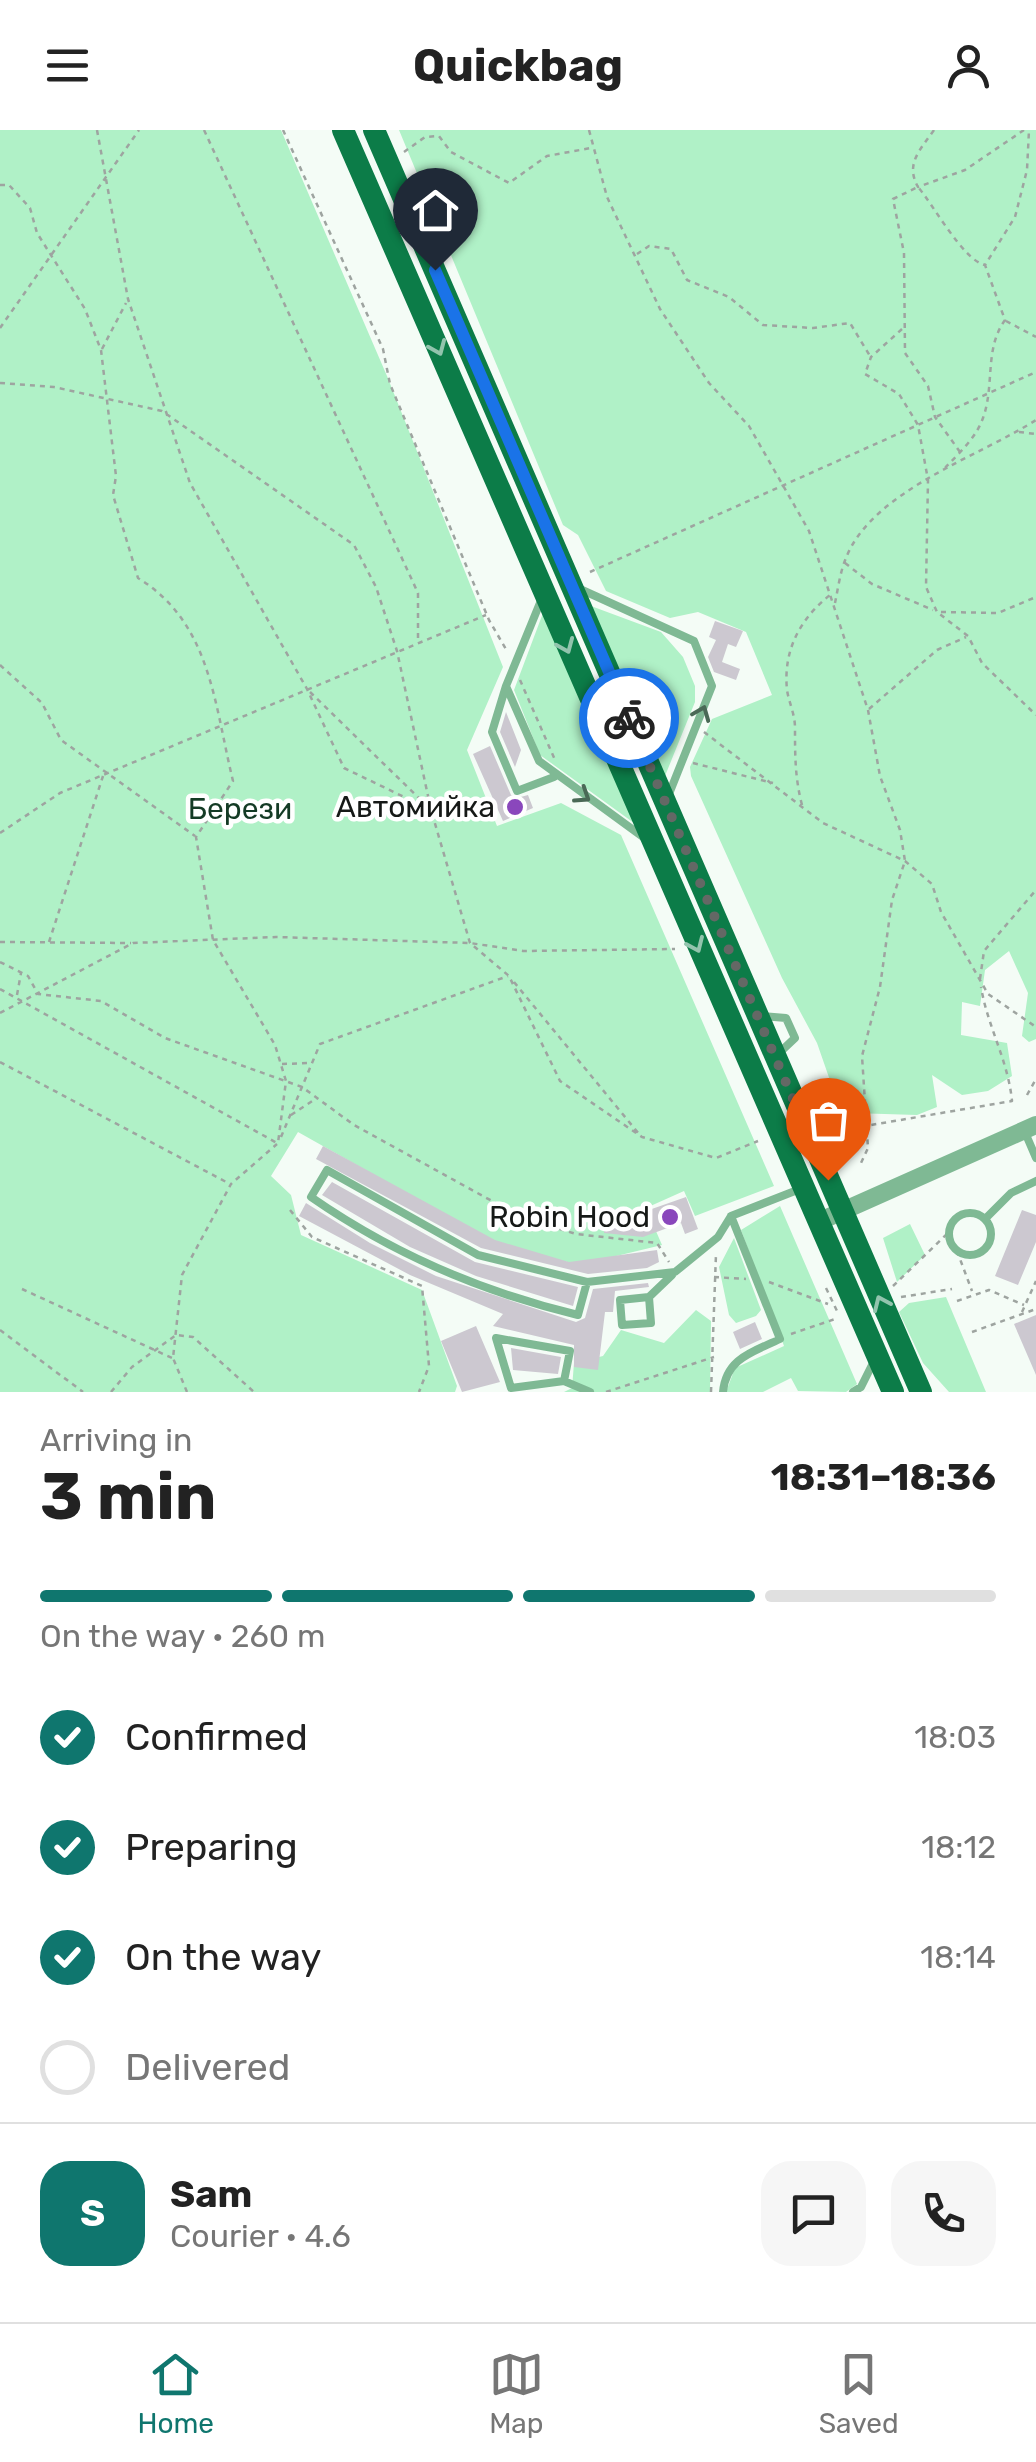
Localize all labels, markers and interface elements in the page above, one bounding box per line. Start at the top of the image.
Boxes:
icon: menu [40,38,95,93]
icon: person [941,38,996,93]
text: Quickbag [413,39,623,92]
pin [393,168,478,271]
icon: home [408,183,463,238]
one-way arrow [426,338,446,356]
one-way arrow [554,636,574,654]
courier [579,668,679,768]
icon: bike [602,691,657,746]
one-way arrow [690,705,710,722]
one-way arrow [572,783,590,802]
place label: Автомийка [336,789,495,825]
park label: Берези [188,791,292,827]
marker: Автомийка [504,796,526,818]
one-way arrow [684,935,704,953]
pin [786,1078,871,1181]
icon: bag [801,1093,856,1148]
place label: Robin Hood [489,1199,650,1235]
marker: Robin Hood [659,1206,681,1228]
one-way arrow [873,1295,893,1313]
text: Arriving in [40,1421,192,1459]
text: 18:31–18:36 [771,1454,996,1500]
text: 3 min [40,1458,217,1535]
text: On the way · 260 m [40,1617,325,1655]
icon: check [40,1710,95,1765]
text: Confirmed [125,1714,308,1760]
text: 18:03 [914,1718,996,1756]
icon: check [40,1820,95,1875]
text: Preparing [125,1824,298,1870]
text: 18:12 [921,1828,996,1866]
icon: check [40,1930,95,1985]
text: On the way [125,1934,321,1980]
text: 18:14 [920,1938,996,1976]
text: Delivered [125,2044,290,2090]
button: chat [761,2161,866,2266]
button: phone [891,2161,996,2266]
text: Sam [170,2171,252,2217]
text: S [80,2190,105,2236]
text: Courier · 4.6 [170,2217,351,2255]
tab: Home [137,2347,214,2440]
tab: Map [489,2347,544,2440]
tab: Saved [819,2347,899,2440]

